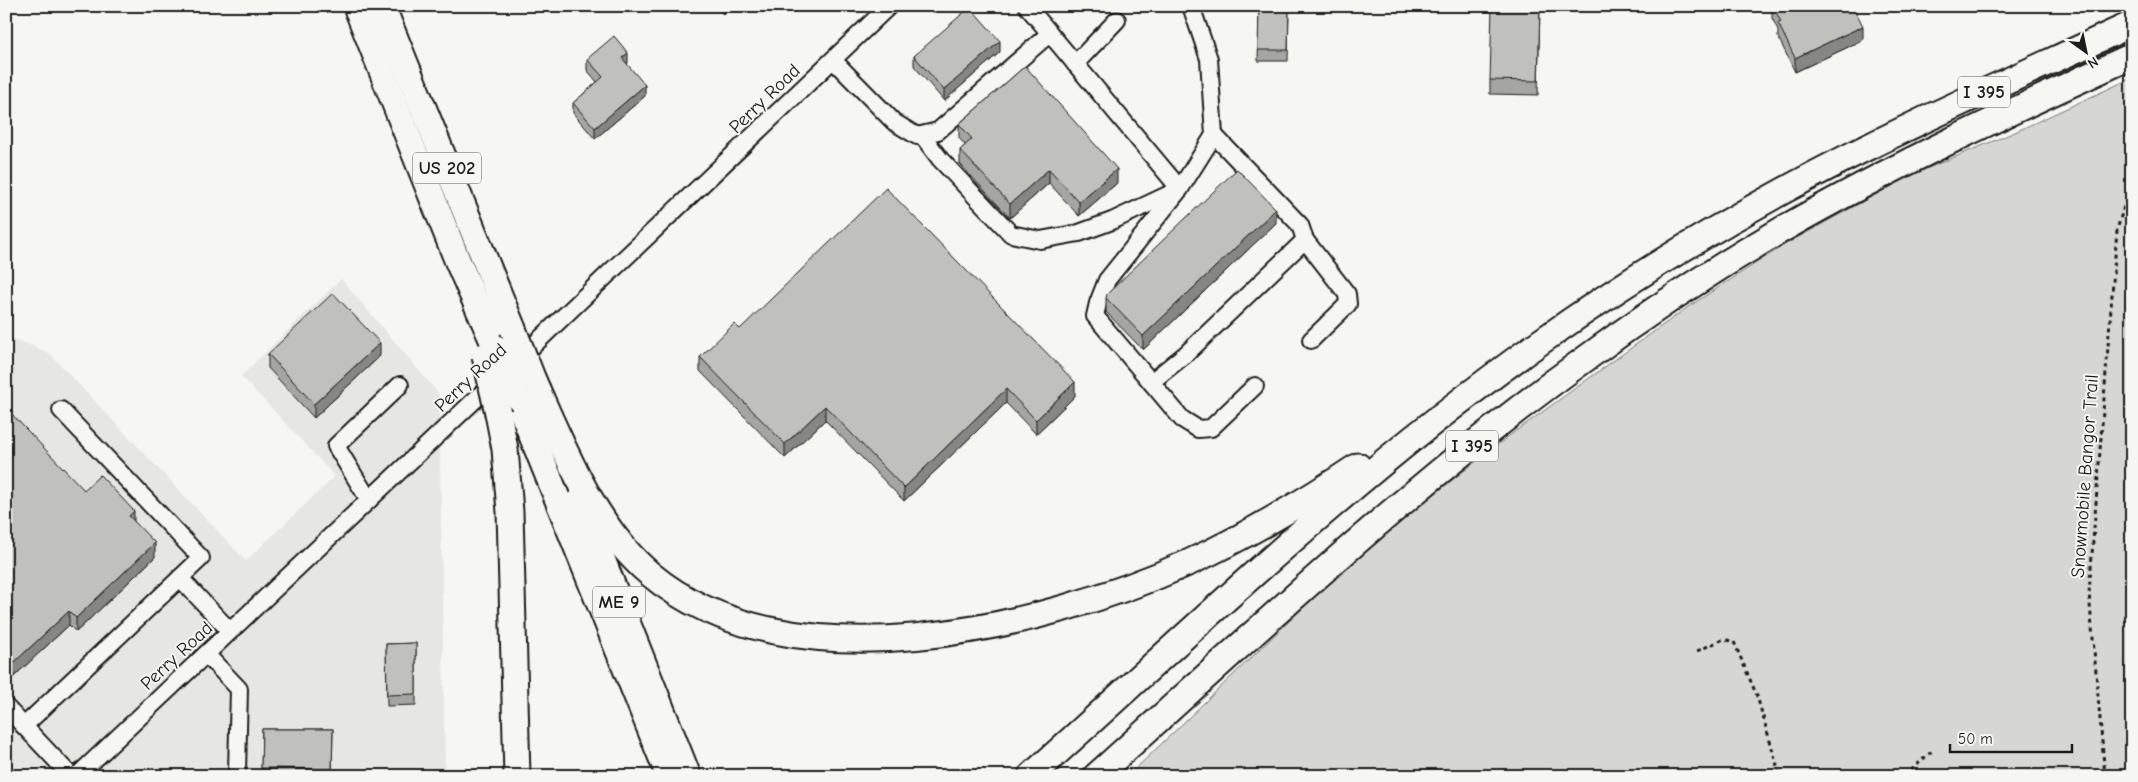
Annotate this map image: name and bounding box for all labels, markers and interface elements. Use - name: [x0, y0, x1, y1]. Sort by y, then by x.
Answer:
- north arrow: [2060, 28, 2110, 78]
- text: N: [2084, 53, 2101, 72]
- street label: Perry Road: [725, 59, 805, 138]
- road number: I 395: [1958, 76, 2010, 108]
- road number: US 202: [413, 152, 481, 184]
- street label: Perry Road: [430, 339, 511, 417]
- street label: Snowmobile Bangor Trail: [2067, 374, 2103, 579]
- road number: I 395: [1446, 431, 1498, 462]
- road number: ME 9: [593, 586, 645, 618]
- street label: Perry Road: [136, 617, 217, 695]
- scale bar: [1950, 722, 2073, 754]
- text: 50 m: [1958, 730, 1993, 748]

